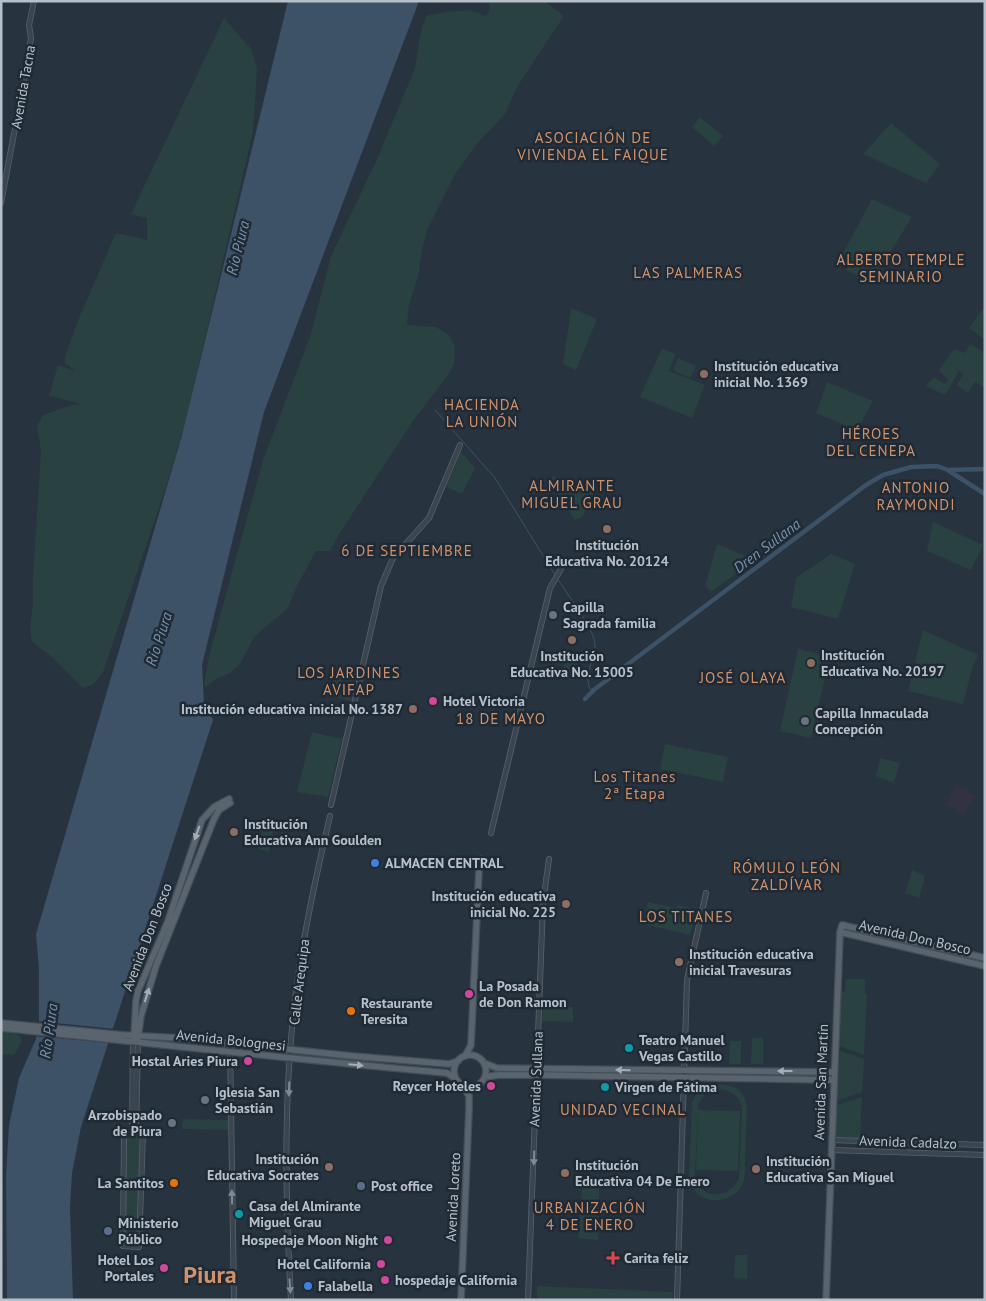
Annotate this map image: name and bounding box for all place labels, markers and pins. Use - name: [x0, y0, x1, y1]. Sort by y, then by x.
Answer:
- place label: Institución educativa inicial No. 1369: [714, 357, 839, 391]
- marker: Institución educativa inicial No. 1369: [698, 368, 710, 380]
- marker: Institución Educativa No. 20124: [601, 523, 613, 535]
- place label: Institución Educativa No. 20124: [545, 536, 669, 570]
- place label: Capilla Sagrada familia: [563, 598, 656, 632]
- marker: Capilla Sagrada familia: [547, 609, 559, 621]
- marker: Institución Educativa No. 15005: [566, 634, 578, 646]
- place label: Institución Educativa No. 20197: [821, 646, 945, 680]
- place label: Institución Educativa No. 15005: [510, 647, 634, 681]
- marker: Institución Educativa No. 20197: [805, 657, 817, 669]
- place label: Hotel Victoria: [443, 692, 525, 710]
- marker: Hotel Victoria: [427, 695, 439, 707]
- place label: Institución educativa inicial No. 1387: [181, 700, 403, 718]
- marker: Institución educativa inicial No. 1387: [407, 703, 419, 715]
- place label: Capilla Inmaculada Concepción: [815, 704, 929, 738]
- marker: Capilla Inmaculada Concepción: [799, 715, 811, 727]
- place label: Institución Educativa Ann Goulden: [244, 815, 382, 849]
- marker: Institución Educativa Ann Goulden: [228, 826, 240, 838]
- place label: ALMACEN CENTRAL: [385, 854, 504, 872]
- marker: ALMACEN CENTRAL: [369, 857, 381, 869]
- place label: Institución educativa inicial No. 225: [431, 887, 556, 921]
- marker: Institución educativa inicial No. 225: [560, 898, 572, 910]
- place label: Institución educativa inicial Travesuras: [689, 945, 814, 979]
- marker: Institución educativa inicial Travesuras: [673, 956, 685, 968]
- place label: La Posada de Don Ramon: [479, 977, 567, 1011]
- marker: La Posada de Don Ramon: [463, 988, 475, 1000]
- place label: Restaurante Teresita: [361, 994, 433, 1028]
- marker: Restaurante Teresita: [345, 1005, 357, 1017]
- place label: Teatro Manuel Vegas Castillo: [638, 1031, 725, 1065]
- marker: Teatro Manuel Vegas Castillo: [623, 1042, 635, 1054]
- place label: Hostal Aries Piura: [132, 1052, 238, 1070]
- marker: Hostal Aries Piura: [242, 1055, 254, 1067]
- place label: Reycer Hoteles: [393, 1077, 481, 1095]
- place label: Virgen de Fátima: [614, 1078, 717, 1096]
- marker: Reycer Hoteles: [485, 1080, 497, 1092]
- marker: Virgen de Fátima: [599, 1081, 611, 1093]
- place label: Iglesia San Sebastián: [215, 1083, 280, 1117]
- marker: Iglesia San Sebastián: [199, 1094, 211, 1106]
- place label: Arzobispado de Piura: [88, 1106, 162, 1140]
- marker: Arzobispado de Piura: [166, 1117, 178, 1129]
- place label: Institución Educativa Socrates: [207, 1150, 319, 1184]
- place label: Institución Educativa San Miguel: [766, 1152, 895, 1186]
- place label: Institución Educativa 04 De Enero: [575, 1156, 710, 1190]
- marker: Institución Educativa Socrates: [323, 1161, 335, 1173]
- marker: Institución Educativa San Miguel: [750, 1163, 762, 1175]
- marker: Institución Educativa 04 De Enero: [559, 1167, 571, 1179]
- place label: La Santitos: [97, 1174, 164, 1192]
- marker: La Santitos: [168, 1177, 180, 1189]
- place label: Post office: [371, 1177, 433, 1195]
- marker: Post office: [355, 1180, 367, 1192]
- place label: Casa del Almirante Miguel Grau: [249, 1197, 361, 1231]
- marker: Casa del Almirante Miguel Grau: [233, 1208, 245, 1220]
- place label: Ministerio Público: [118, 1214, 179, 1248]
- marker: Ministerio Público: [102, 1225, 114, 1237]
- place label: Hospedaje Moon Night: [242, 1231, 378, 1249]
- marker: Hospedaje Moon Night: [382, 1234, 394, 1246]
- place label: Carita feliz: [624, 1249, 689, 1267]
- place label: Hotel Los Portales: [98, 1251, 154, 1285]
- marker: Carita feliz: [606, 1251, 620, 1265]
- place label: Hotel California: [277, 1255, 371, 1273]
- marker: Hotel California: [375, 1258, 387, 1270]
- marker: Hotel Los Portales: [158, 1262, 170, 1274]
- place label: hospedaje California: [395, 1271, 517, 1289]
- marker: hospedaje California: [379, 1274, 391, 1286]
- place label: Falabella: [318, 1277, 373, 1295]
- marker: Falabella: [302, 1280, 314, 1292]

